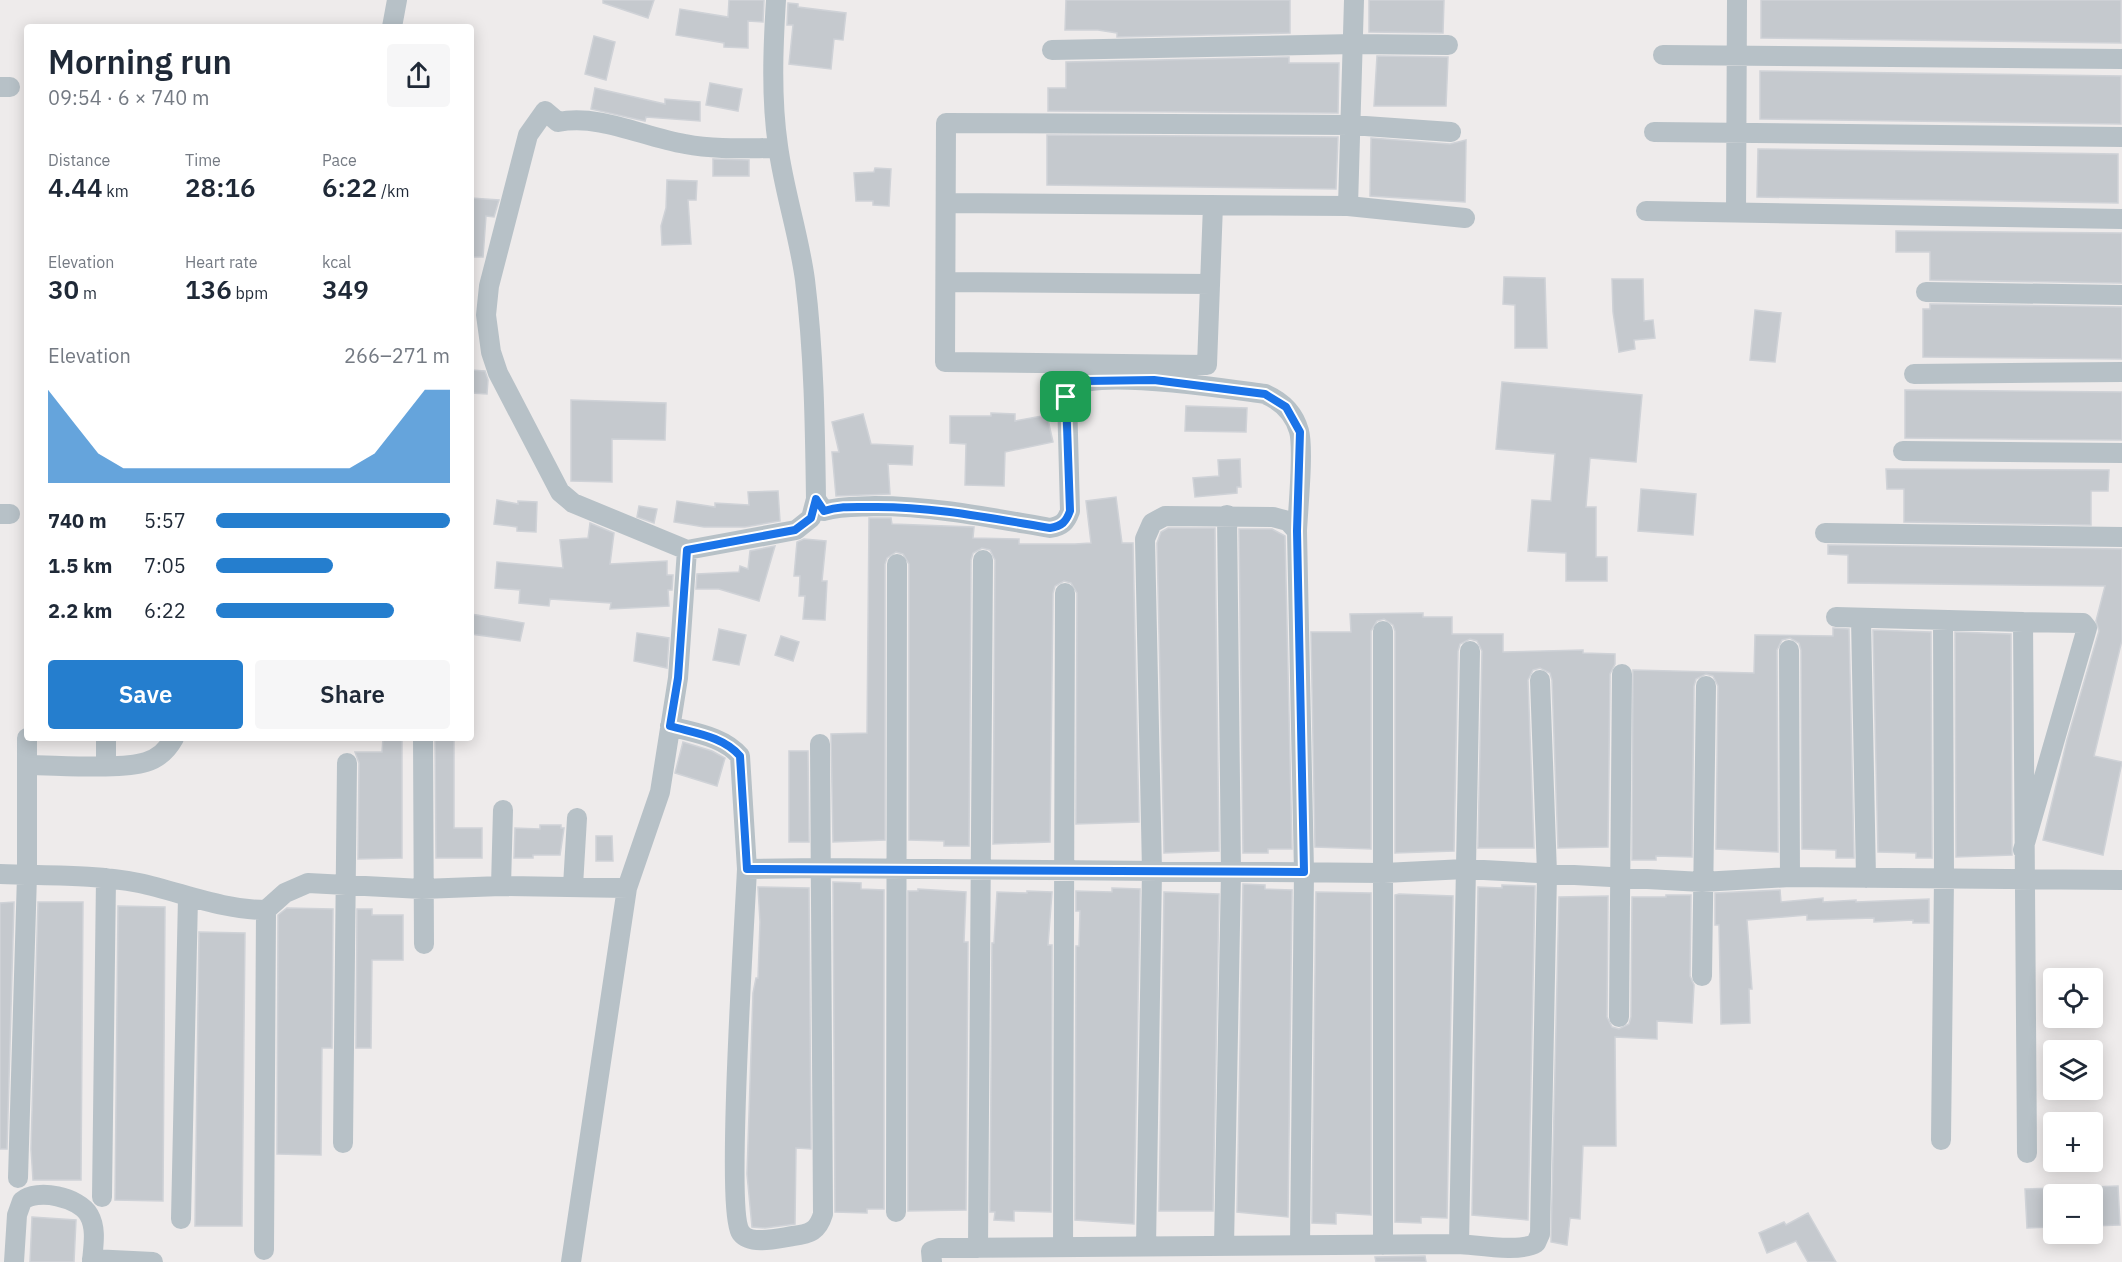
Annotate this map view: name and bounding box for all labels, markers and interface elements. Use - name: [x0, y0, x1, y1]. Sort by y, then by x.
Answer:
- text: Morning run: [48, 40, 232, 83]
- button: share: [387, 44, 450, 107]
- text: 09:54 · 6 × 740 m: [48, 84, 209, 111]
- text: Distance: [48, 150, 110, 170]
- text: Time: [185, 150, 221, 170]
- text: Pace: [322, 150, 357, 170]
- text: 4.44: [48, 170, 103, 204]
- text: 28:16: [185, 170, 256, 204]
- text: 6:22: [322, 170, 377, 204]
- text: km: [103, 181, 129, 201]
- text: /km: [377, 181, 409, 201]
- text: Elevation: [48, 252, 114, 272]
- text: Heart rate: [185, 252, 258, 272]
- text: kcal: [322, 252, 351, 272]
- text: 30: [48, 272, 79, 306]
- text: 136: [185, 272, 232, 306]
- text: 349: [322, 272, 369, 306]
- text: m: [79, 283, 97, 303]
- text: bpm: [232, 283, 268, 303]
- text: Elevation: [48, 342, 131, 369]
- text: 266–271 m: [344, 342, 450, 369]
- pin: [1040, 371, 1091, 422]
- icon: arrive: [1049, 380, 1082, 413]
- text: 740 m: [48, 507, 107, 534]
- text: 5:57: [144, 507, 186, 534]
- text: 1.5 km: [48, 552, 112, 579]
- text: 7:05: [144, 552, 186, 579]
- text: 2.2 km: [48, 597, 112, 624]
- text: 6:22: [144, 597, 186, 624]
- button: Save: [48, 660, 243, 729]
- button: Share: [255, 660, 450, 729]
- map controls: [2043, 968, 2103, 1244]
- button: locate: [2043, 968, 2103, 1028]
- button: layers: [2043, 1040, 2103, 1100]
- button: +: [2043, 1112, 2103, 1172]
- button: −: [2043, 1184, 2103, 1244]

